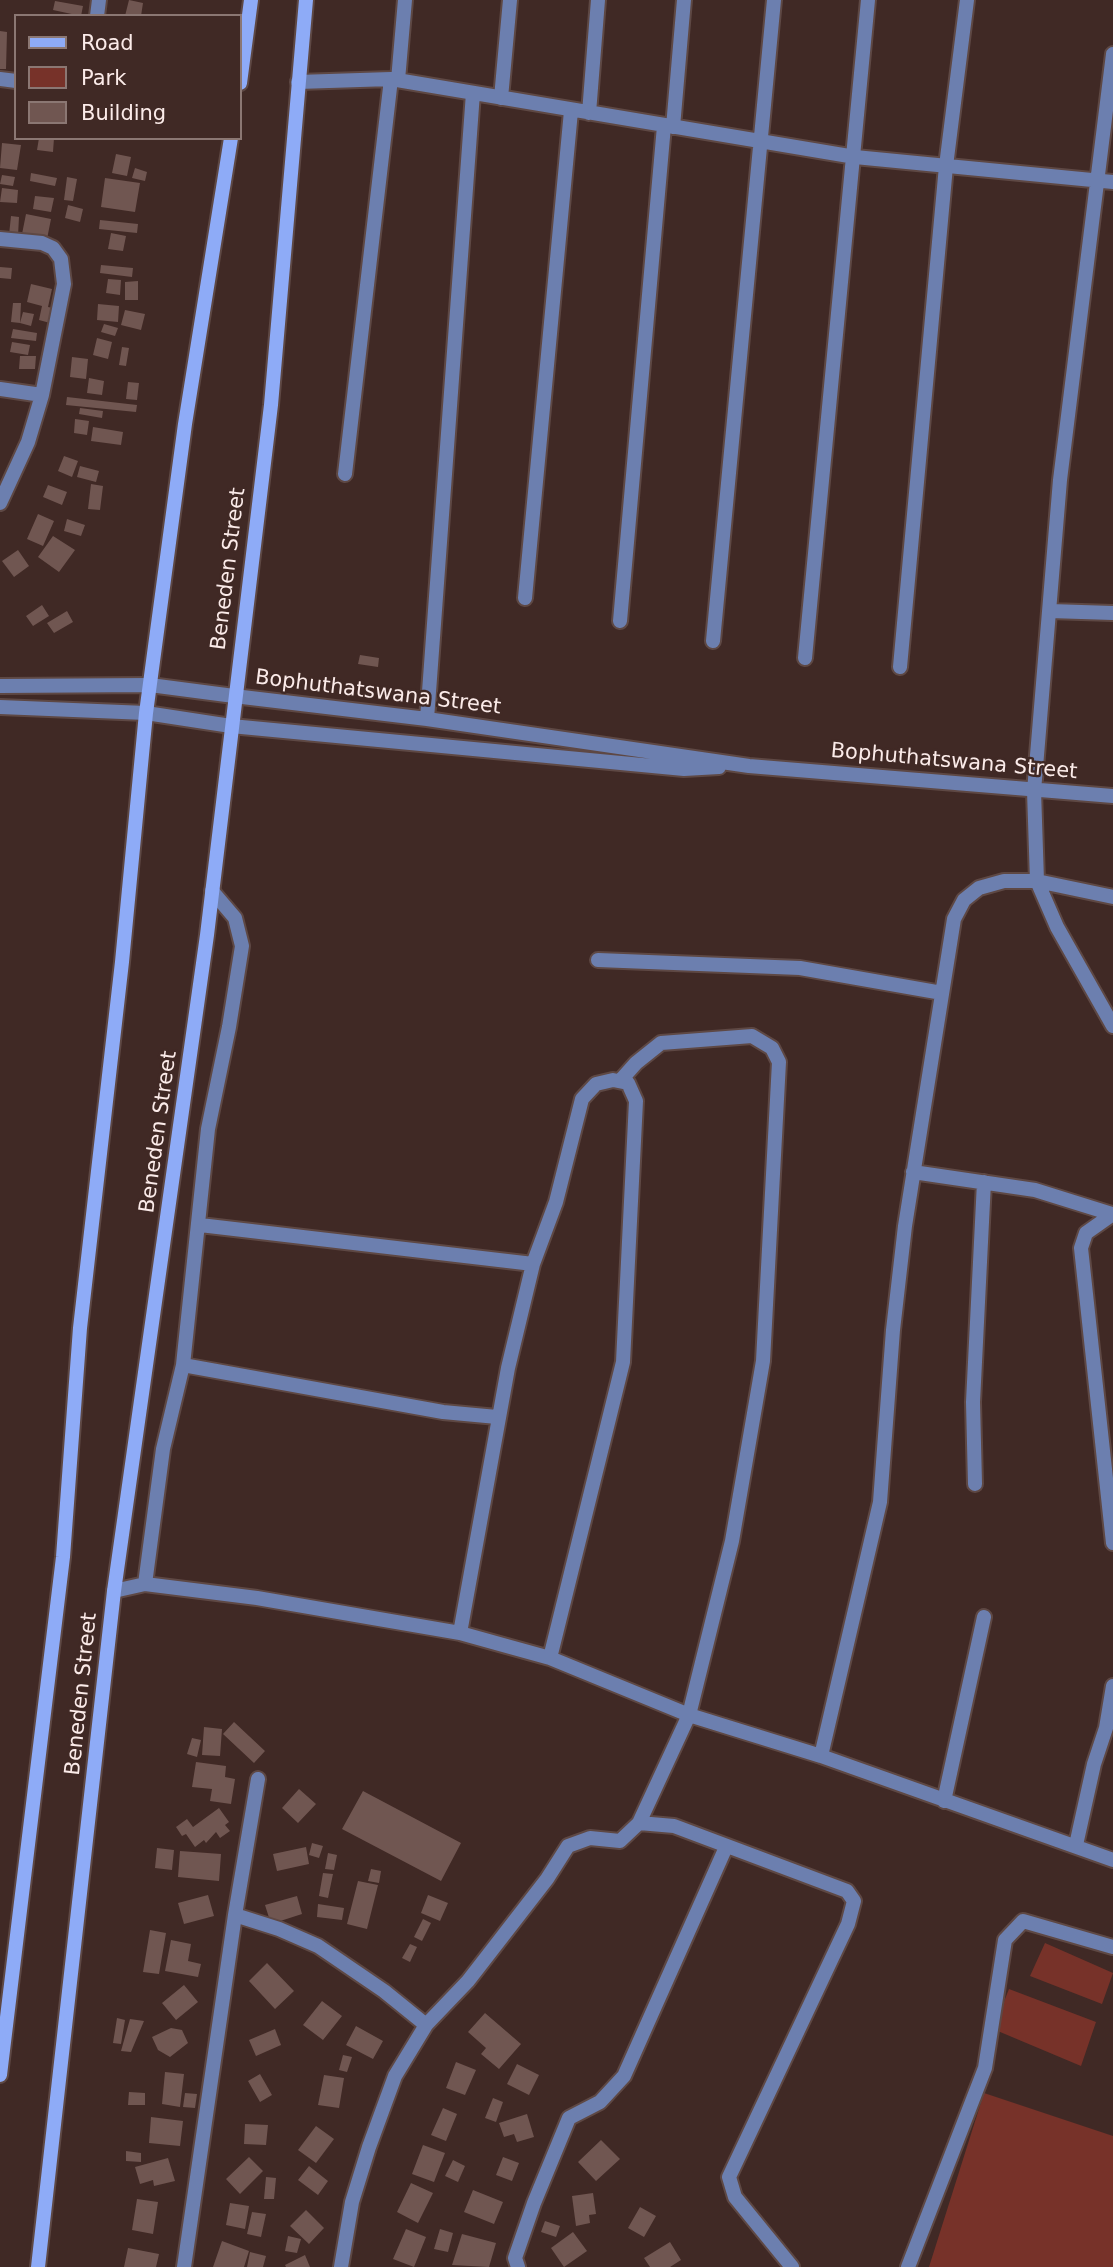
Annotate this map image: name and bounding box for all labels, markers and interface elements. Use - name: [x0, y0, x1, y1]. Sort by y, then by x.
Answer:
- legend: [14, 14, 242, 140]
- text: Road: [81, 31, 134, 55]
- text: Park: [81, 66, 126, 90]
- text: Building: [81, 101, 166, 125]
- street label: Beneden Street: [207, 486, 251, 652]
- street label: Bophuthatswana Street: [254, 665, 502, 721]
- street label: Bophuthatswana Street: [830, 739, 1078, 785]
- street label: Beneden Street: [135, 1049, 183, 1215]
- street label: Beneden Street: [61, 1611, 103, 1777]

